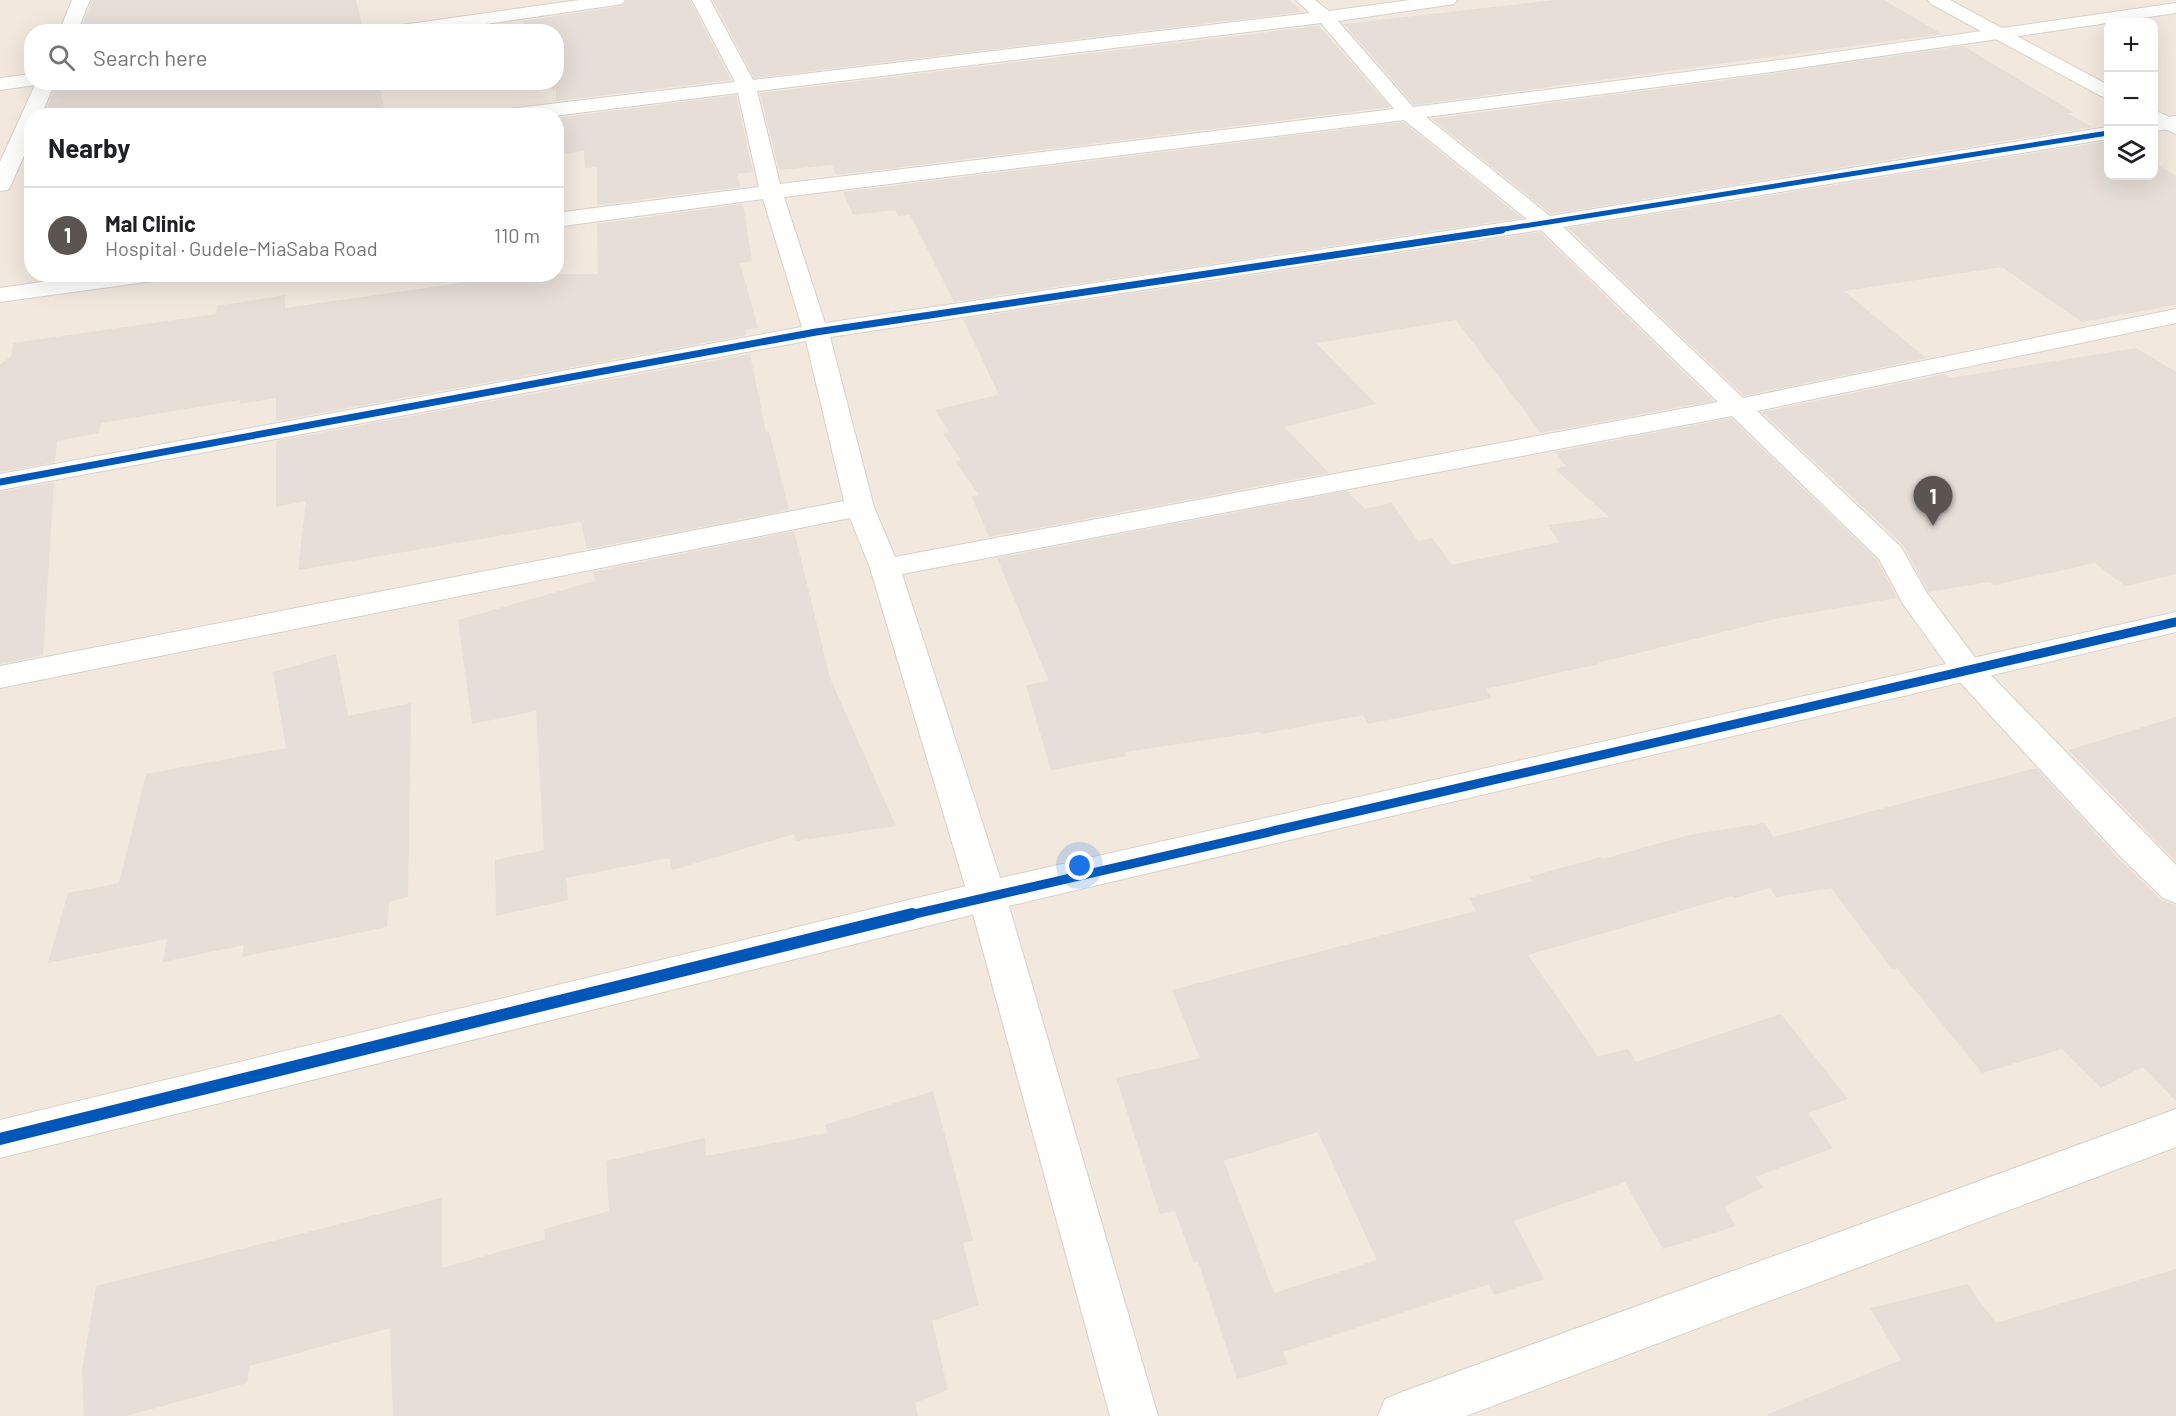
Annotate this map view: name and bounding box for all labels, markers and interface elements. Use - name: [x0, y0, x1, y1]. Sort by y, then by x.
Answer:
- map controls: [2104, 18, 2158, 180]
- button: +: [2104, 18, 2158, 72]
- search box: [24, 24, 564, 90]
- icon: search: [45, 41, 78, 74]
- text: Search here: [93, 44, 207, 70]
- button: −: [2104, 72, 2158, 126]
- button: layers: [2104, 126, 2158, 180]
- text: Nearby: [48, 132, 130, 163]
- text: Mal Clinic: [105, 210, 196, 236]
- text: 1: [64, 223, 71, 247]
- text: 110 m: [494, 223, 540, 247]
- text: Hospital · Gudele-MiaSaba Road: [105, 236, 378, 260]
- pin: 1: [1914, 476, 1952, 526]
- your location: [1065, 851, 1094, 880]

